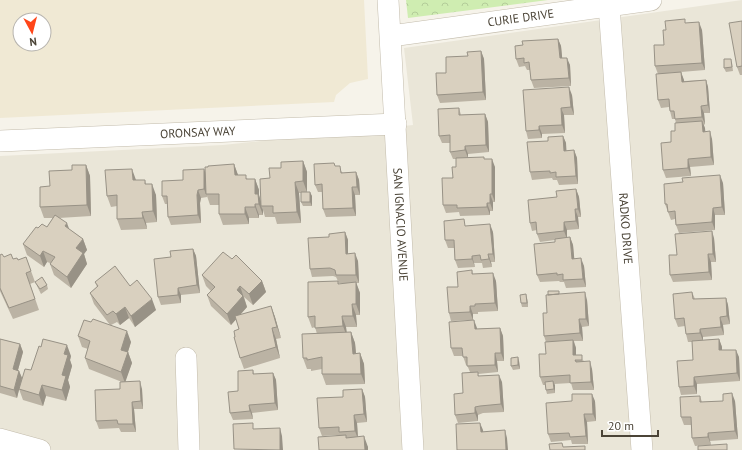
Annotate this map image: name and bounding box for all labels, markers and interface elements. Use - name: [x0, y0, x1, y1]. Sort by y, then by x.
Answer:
- street label: CURIE DRIVE: [487, 6, 555, 30]
- north arrow: [12, 12, 52, 52]
- text: N: [29, 35, 38, 49]
- street label: ORONSAY WAY: [160, 123, 236, 141]
- street label: SAN IGNACIO AVENUE: [390, 167, 412, 282]
- street label: RADKO DRIVE: [616, 192, 636, 265]
- scale bar: [602, 412, 658, 438]
- text: 20 m: [608, 418, 634, 433]

